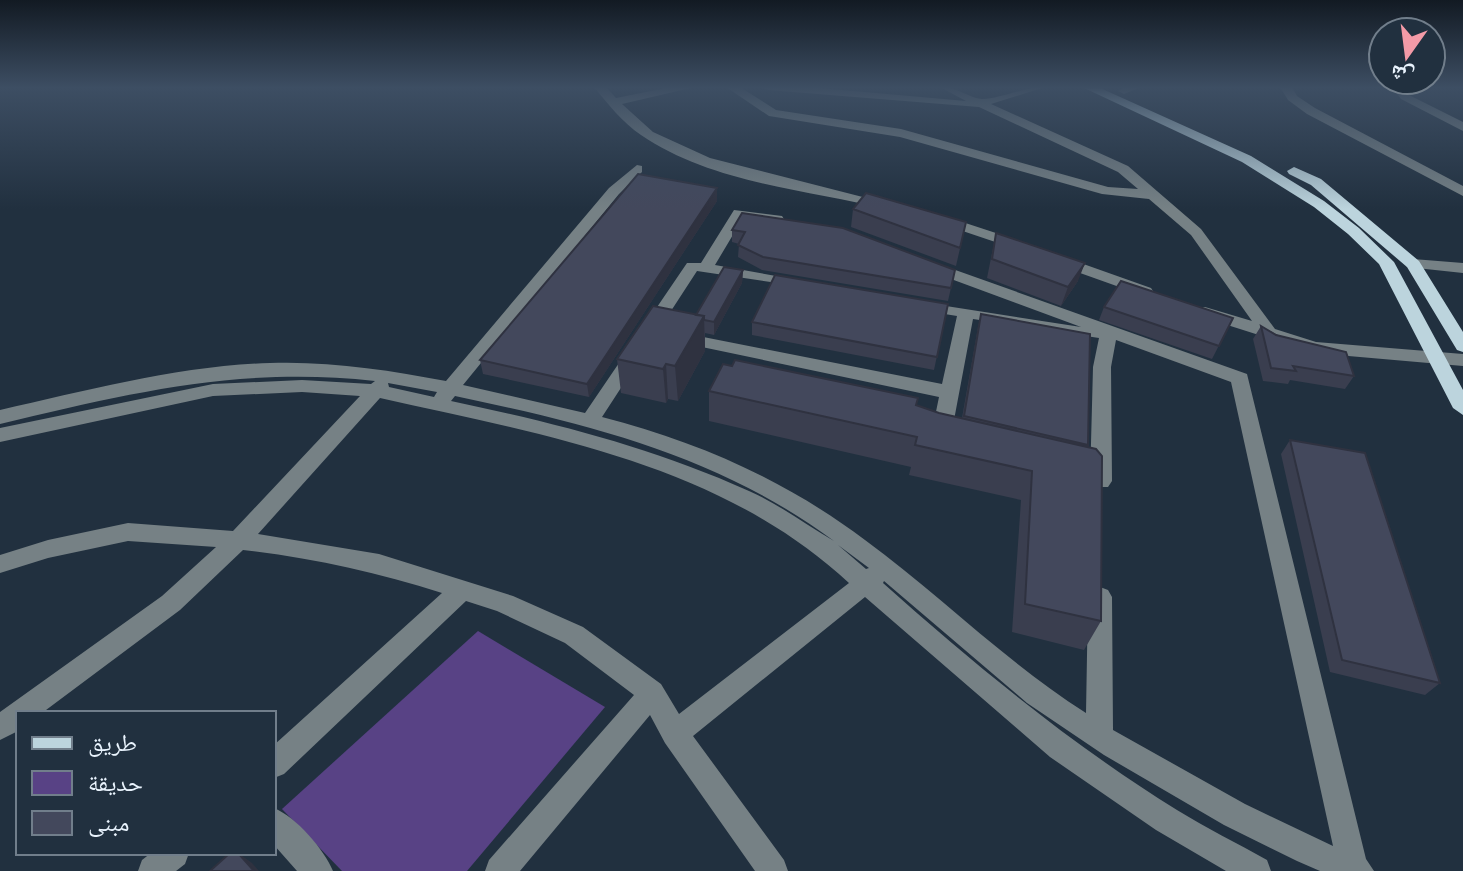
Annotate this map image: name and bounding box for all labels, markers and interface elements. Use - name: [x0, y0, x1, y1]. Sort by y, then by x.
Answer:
- north arrow: [1367, 16, 1447, 96]
- text: ش: [1388, 59, 1417, 91]
- legend: [16, 711, 276, 855]
- text: طريق: [88, 728, 137, 757]
- text: حديقة: [88, 768, 143, 797]
- text: مبنى: [88, 808, 129, 837]

